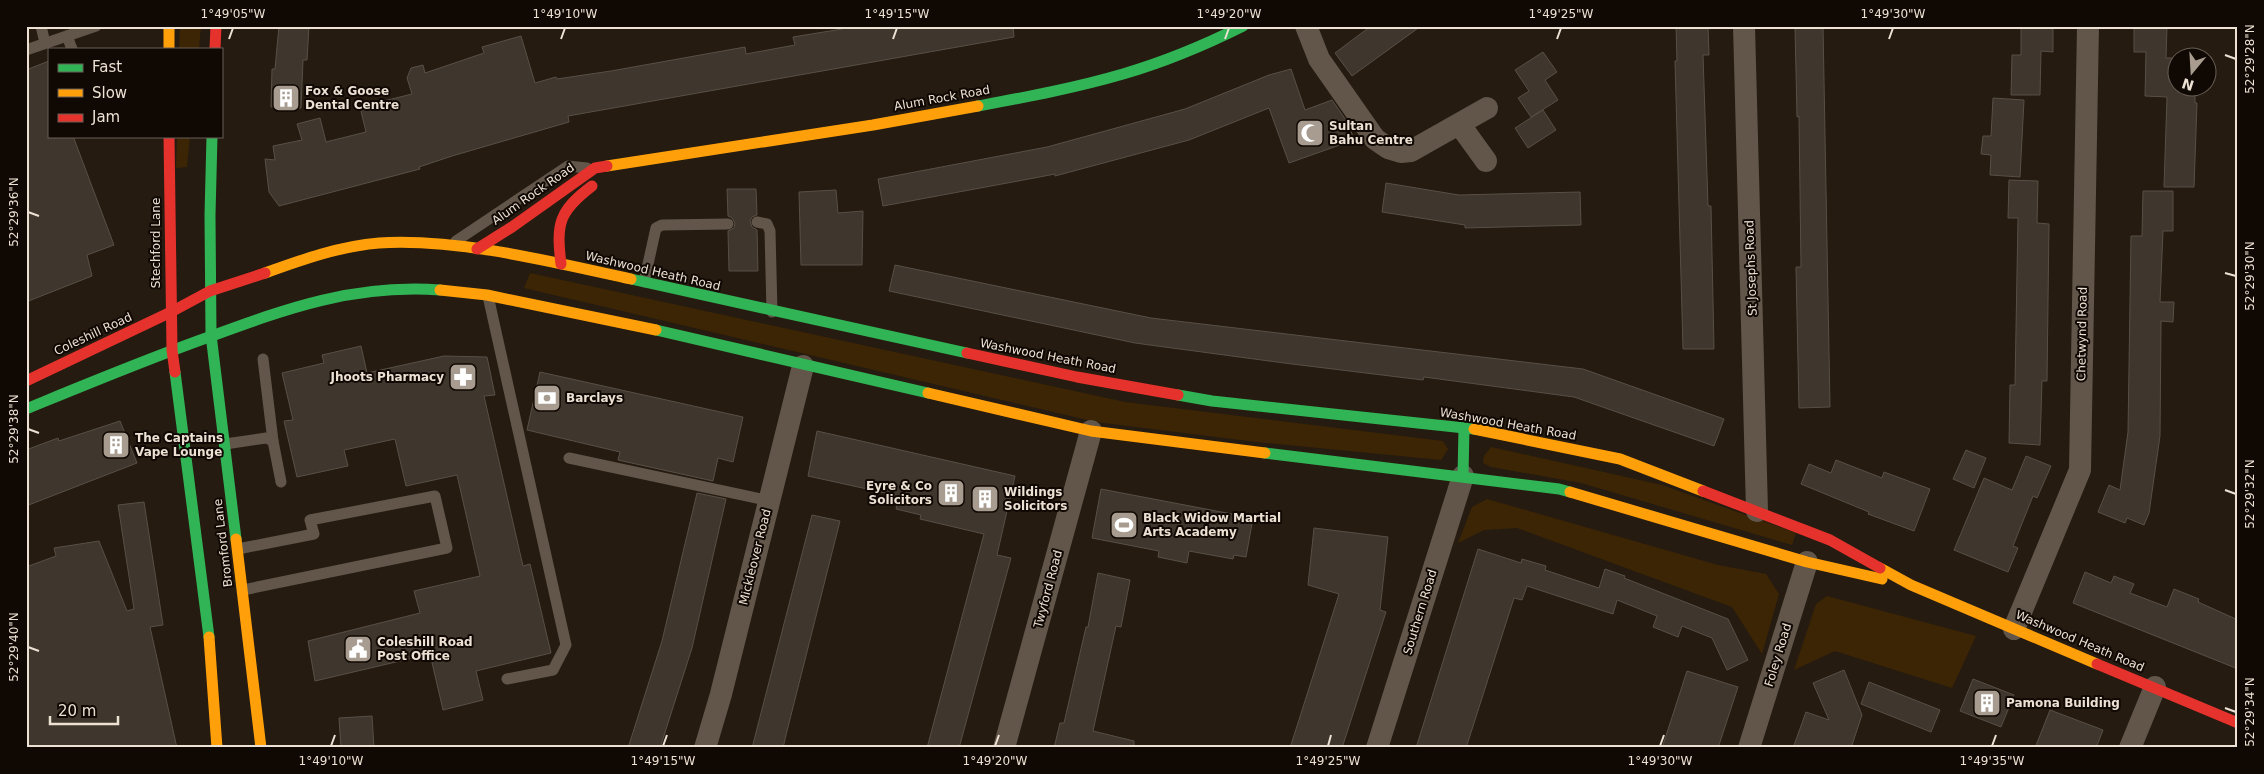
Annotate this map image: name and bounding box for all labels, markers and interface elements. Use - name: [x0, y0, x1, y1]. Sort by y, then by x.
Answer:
- text: 1°49'05"W: [201, 7, 266, 21]
- text: 1°49'10"W: [533, 7, 598, 21]
- text: 1°49'15"W: [865, 7, 930, 21]
- text: 1°49'20"W: [1197, 7, 1262, 21]
- text: 1°49'25"W: [1529, 7, 1594, 21]
- text: 1°49'30"W: [1861, 7, 1926, 21]
- text: 52°29'28"N: [2243, 24, 2257, 94]
- legend: [48, 48, 222, 138]
- north arrow: [2166, 48, 2216, 98]
- text: Fast: [92, 58, 122, 76]
- text: N: [2180, 75, 2196, 94]
- building icon: Fox & Goose Dental Centre: [271, 83, 301, 113]
- street label: Alum Rock Road: [893, 83, 991, 113]
- text: Slow: [92, 84, 127, 102]
- place label: Fox & Goose Dental Centre: [305, 84, 399, 112]
- text: Jam: [91, 108, 120, 126]
- mosque icon: Sultan Bahu Centre: [1295, 118, 1325, 148]
- place label: Sultan Bahu Centre: [1329, 119, 1413, 147]
- street label: Alum Rock Road: [489, 160, 577, 228]
- text: 52°29'36"N: [7, 177, 21, 247]
- street label: Stechford Lane: [149, 198, 163, 288]
- street label: St Josephs Road: [1742, 220, 1760, 316]
- text: 52°29'30"N: [2243, 241, 2257, 311]
- street label: Washwood Heath Road: [584, 249, 722, 293]
- street label: Chetwynd Road: [2074, 287, 2090, 381]
- street label: Coleshill Road: [52, 310, 134, 358]
- street label: Washwood Heath Road: [979, 336, 1117, 376]
- pharmacy icon: Jhoots Pharmacy: [448, 362, 478, 392]
- place label: Jhoots Pharmacy: [330, 370, 444, 384]
- bank icon: Barclays: [532, 383, 562, 413]
- place label: Barclays: [566, 391, 623, 405]
- text: 52°29'38"N: [7, 394, 21, 464]
- street label: Washwood Heath Road: [1439, 405, 1577, 443]
- building icon: The Captains Vape Lounge: [101, 430, 131, 460]
- place label: The Captains Vape Lounge: [135, 431, 223, 459]
- text: 52°29'32"N: [2243, 459, 2257, 529]
- building icon: Eyre & Co Solicitors: [936, 478, 966, 508]
- place label: Eyre & Co Solicitors: [866, 479, 932, 507]
- building icon: Wildings Solicitors: [970, 484, 1000, 514]
- place label: Wildings Solicitors: [1004, 485, 1067, 513]
- street label: Bromford Lane: [211, 498, 235, 588]
- street label: Mickleover Road: [736, 507, 774, 607]
- sports icon: Black Widow Martial Arts Academy: [1109, 510, 1139, 540]
- place label: Black Widow Martial Arts Academy: [1143, 511, 1281, 539]
- street label: Twyford Road: [1031, 549, 1065, 630]
- street label: Southern Road: [1400, 568, 1440, 656]
- street label: Washwood Heath Road: [2014, 608, 2146, 674]
- text: 52°29'40"N: [7, 612, 21, 682]
- street label: Foley Road: [1762, 622, 1794, 688]
- public building icon: Coleshill Road Post Office: [343, 634, 373, 664]
- place label: Coleshill Road Post Office: [377, 635, 473, 663]
- text: 52°29'34"N: [2243, 677, 2257, 747]
- building icon: Pamona Building: [1972, 688, 2002, 718]
- scale bar: [50, 694, 118, 726]
- place label: Pamona Building: [2006, 696, 2120, 710]
- text: 20 m: [58, 702, 96, 720]
- text: 1°49'10"W: [299, 754, 364, 768]
- text: 1°49'15"W: [631, 754, 696, 768]
- text: 1°49'20"W: [963, 754, 1028, 768]
- text: 1°49'25"W: [1296, 754, 1361, 768]
- text: 1°49'30"W: [1628, 754, 1693, 768]
- text: 1°49'35"W: [1960, 754, 2025, 768]

